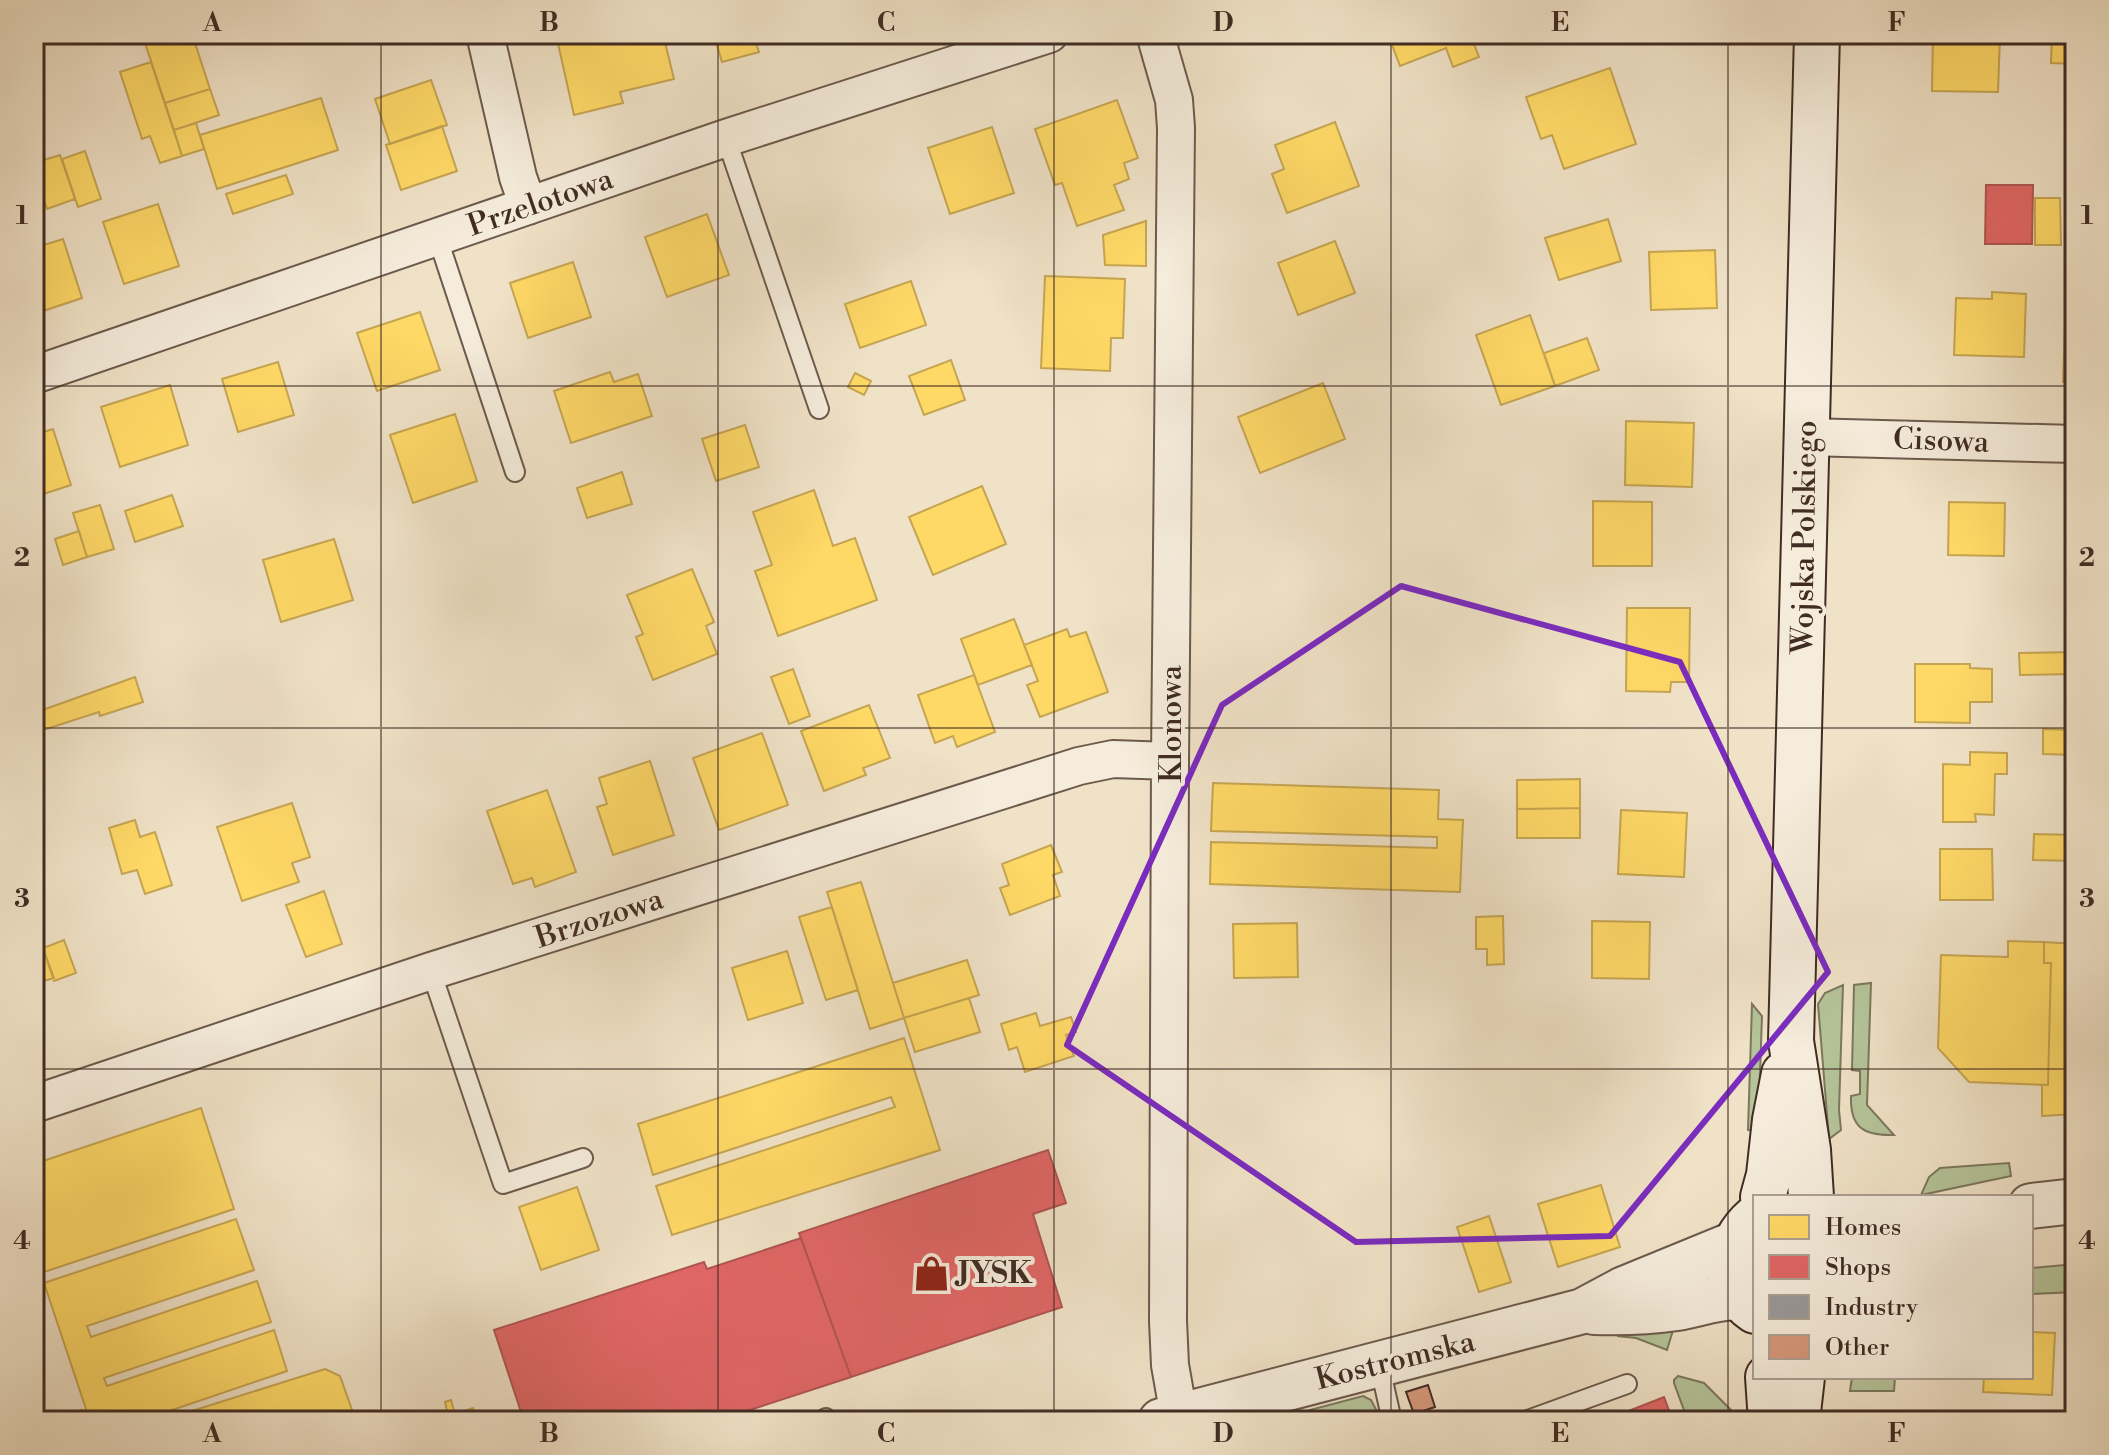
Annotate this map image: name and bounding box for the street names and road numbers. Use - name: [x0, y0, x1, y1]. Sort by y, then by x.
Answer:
- street label: Przelotowa: [463, 160, 619, 246]
- street label: Wojska Polskiego: [1784, 420, 1826, 655]
- street label: Cisowa: [1892, 420, 1990, 462]
- street label: Klonowa: [1153, 664, 1191, 783]
- street label: Brzozowa: [530, 880, 669, 958]
- street label: Kostromska: [1311, 1323, 1480, 1399]

